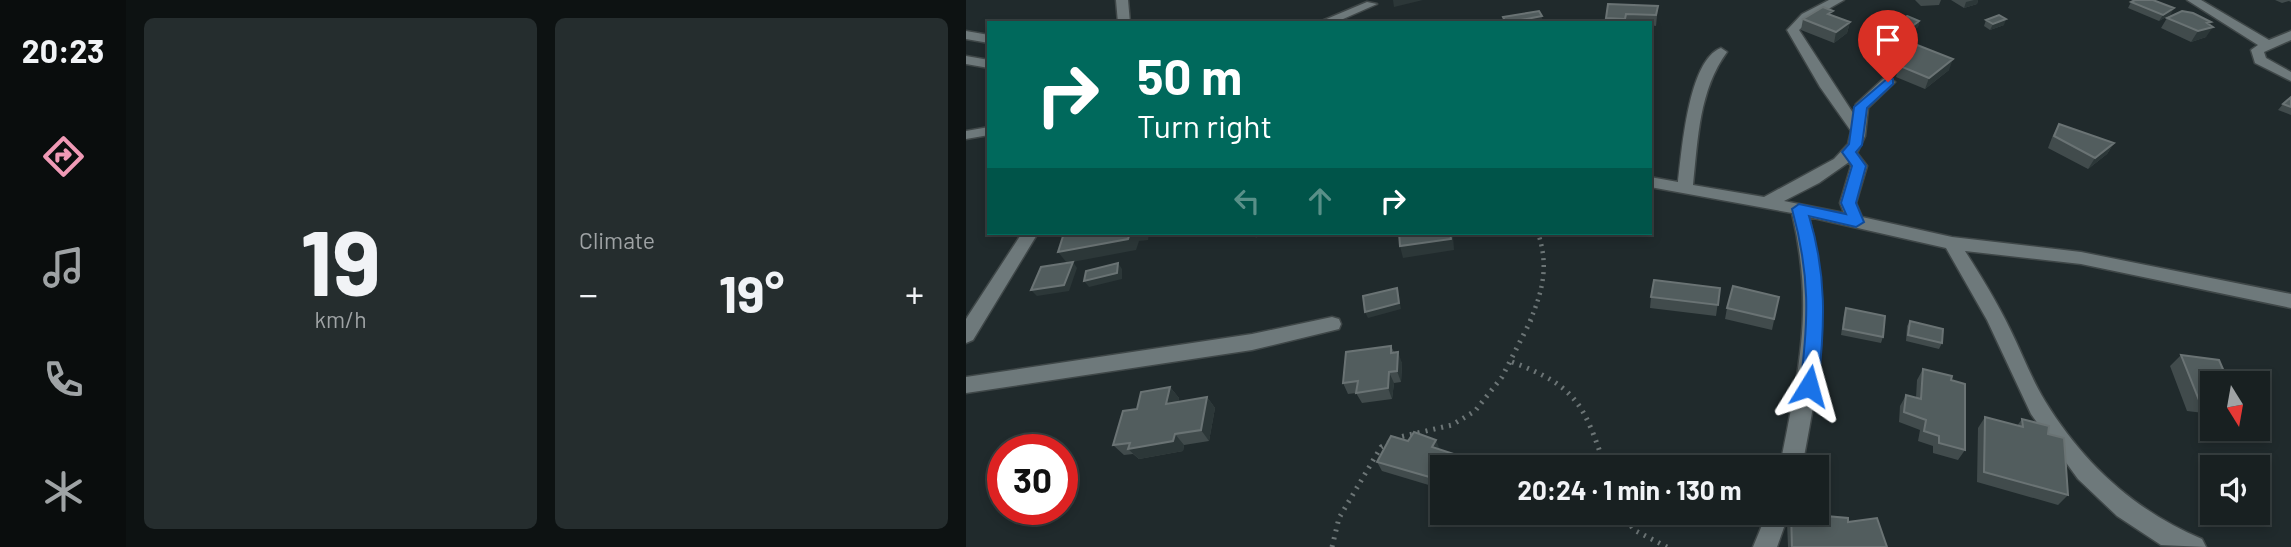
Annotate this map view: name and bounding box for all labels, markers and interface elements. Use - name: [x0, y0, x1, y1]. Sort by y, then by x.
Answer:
- pin: [1858, 10, 1918, 82]
- icon: arrive: [1869, 21, 1907, 59]
- text: 20:23: [22, 31, 104, 69]
- text: 50 m: [1137, 46, 1242, 105]
- icon: right: [1022, 49, 1113, 140]
- text: Turn right: [1137, 106, 1272, 144]
- icon: directions: [39, 132, 88, 181]
- icon: left: [1228, 182, 1266, 220]
- icon: ahead: [1301, 182, 1339, 220]
- icon: right: [1374, 182, 1412, 220]
- text: 19: [300, 205, 381, 314]
- text: Climate: [579, 226, 655, 254]
- icon: music: [39, 243, 88, 292]
- text: 19°: [719, 261, 784, 323]
- text: −: [579, 270, 598, 316]
- text: +: [905, 270, 924, 316]
- text: km/h: [314, 305, 367, 333]
- position arrow: [1772, 349, 1846, 423]
- icon: phone: [39, 355, 88, 404]
- north arrow: [2200, 371, 2270, 441]
- map controls: [2200, 371, 2270, 525]
- speed limit sign: 30: [987, 434, 1078, 525]
- button: sound: [2200, 455, 2270, 525]
- icon: climate: [39, 467, 88, 516]
- text: 20:24 · 1 min · 130 m: [1517, 474, 1742, 505]

